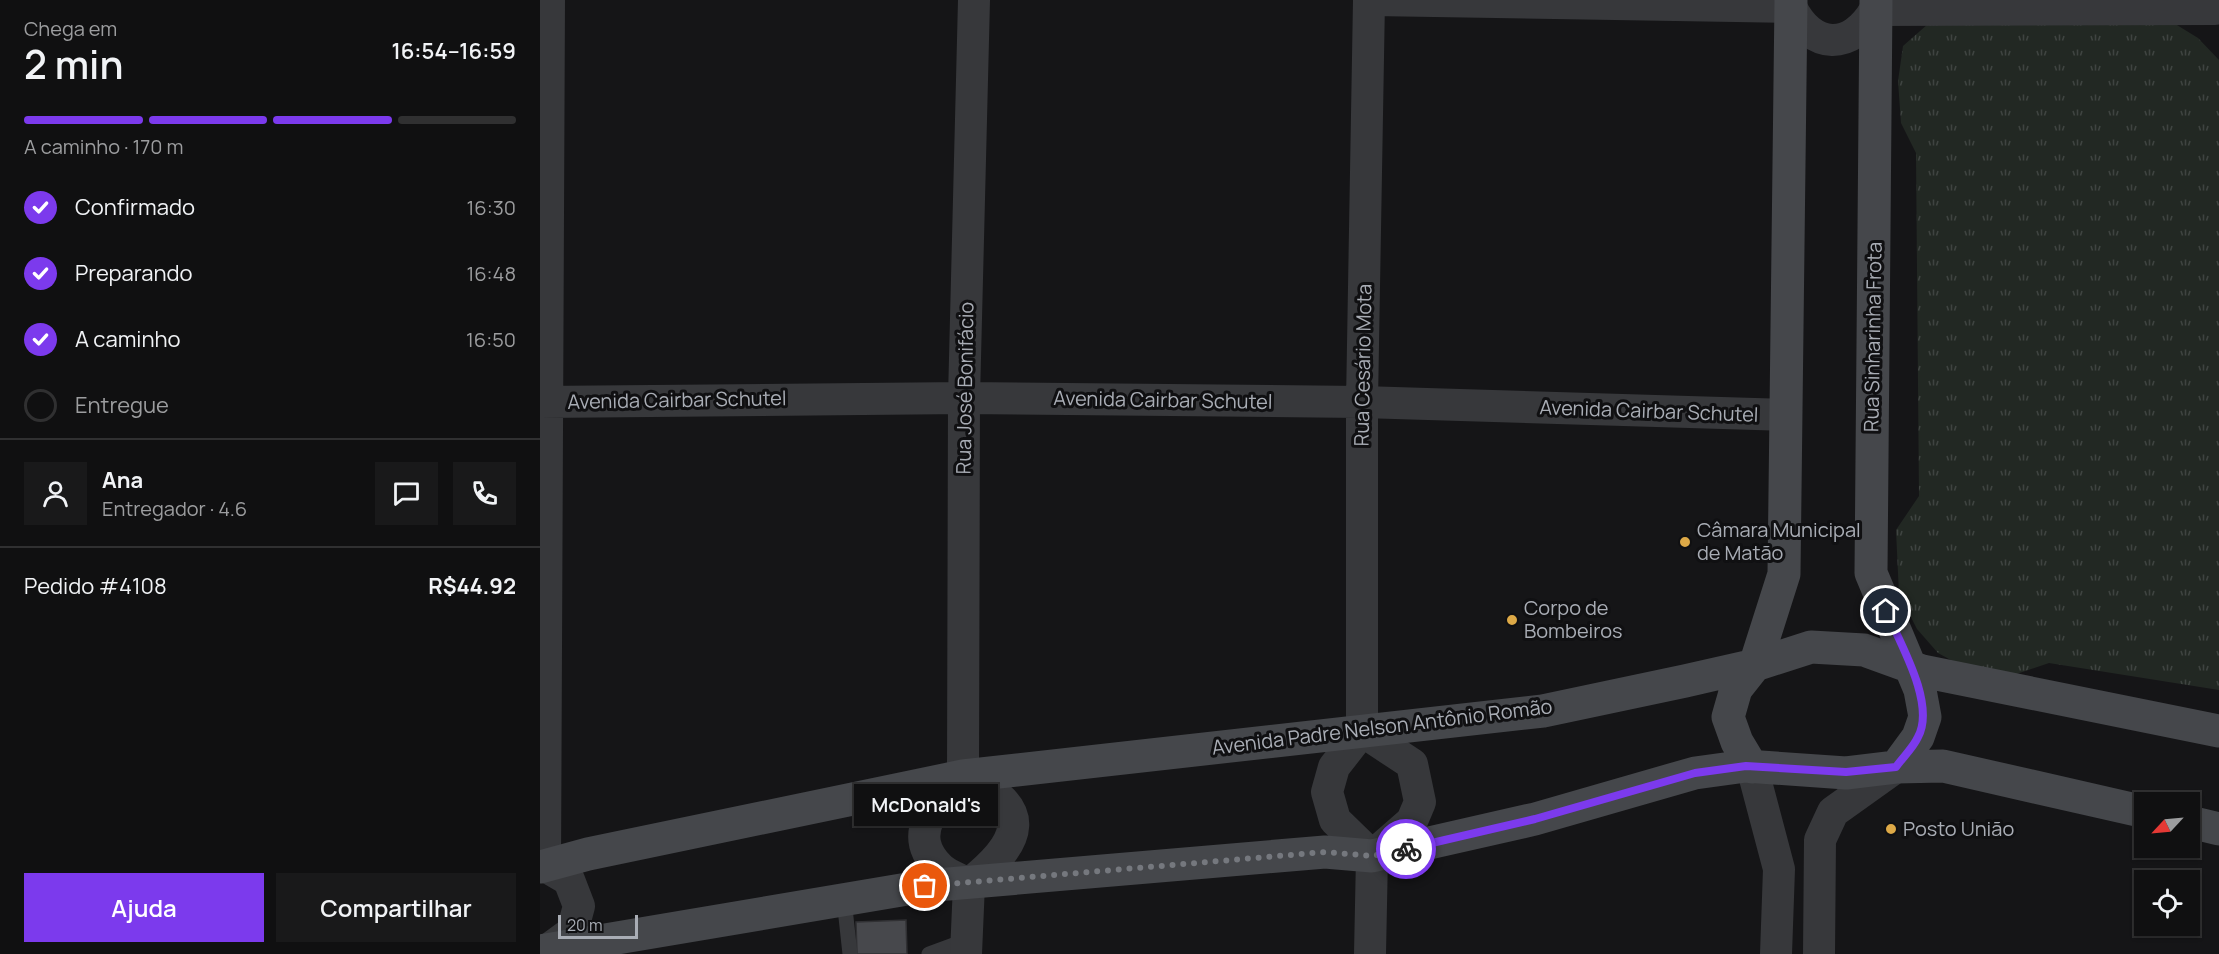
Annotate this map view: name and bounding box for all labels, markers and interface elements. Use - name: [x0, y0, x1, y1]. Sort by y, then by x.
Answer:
- text: Chega em: [24, 15, 117, 42]
- text: 16:54–16:59: [391, 36, 516, 66]
- text: 2 min: [24, 37, 123, 91]
- text: A caminho · 170 m: [24, 133, 184, 160]
- icon: check: [24, 191, 57, 224]
- text: Confirmado: [75, 192, 195, 222]
- text: 16:30: [467, 194, 516, 221]
- street label: Rua Sinharinha Frota: [1857, 242, 1888, 432]
- icon: check: [24, 257, 57, 290]
- text: Preparando: [75, 258, 193, 288]
- text: 16:48: [466, 260, 516, 287]
- street label: Rua Cesário Mota: [1348, 283, 1377, 447]
- street label: Rua José Bonifácio: [949, 301, 980, 475]
- icon: check: [24, 323, 57, 356]
- text: A caminho: [75, 324, 181, 354]
- text: 16:50: [466, 326, 516, 353]
- street label: Avenida Cairbar Schutel: [567, 384, 787, 415]
- street label: Avenida Cairbar Schutel: [1053, 384, 1273, 415]
- text: Entregue: [75, 390, 169, 420]
- street label: Avenida Cairbar Schutel: [1539, 393, 1759, 428]
- button: person: [24, 462, 87, 525]
- button: chat: [375, 462, 438, 525]
- button: phone: [453, 462, 516, 525]
- text: Ana: [102, 465, 143, 495]
- text: Entregador · 4.6: [102, 495, 247, 522]
- place label: Câmara Municipal de Matão: [1697, 516, 1861, 566]
- marker: Câmara Municipal de Matão: [1678, 535, 1692, 549]
- text: Pedido #4108: [24, 571, 167, 601]
- text: R$44.92: [428, 571, 516, 601]
- pin: [1860, 585, 1911, 636]
- place label: Corpo de Bombeiros: [1524, 594, 1623, 644]
- icon: home: [1869, 594, 1902, 627]
- marker: Corpo de Bombeiros: [1505, 613, 1519, 627]
- street label: Avenida Padre Nelson Antônio Romão: [1210, 692, 1554, 761]
- callout: McDonald's: [853, 784, 997, 826]
- text: McDonald's: [871, 791, 981, 818]
- north arrow: [2134, 792, 2200, 858]
- map controls: [2134, 792, 2200, 936]
- place label: Posto União: [1903, 815, 2014, 842]
- courier: [1376, 819, 1436, 879]
- marker: Posto União: [1884, 822, 1898, 836]
- icon: bike: [1390, 833, 1423, 866]
- pin: [899, 860, 950, 911]
- icon: bag: [908, 869, 941, 902]
- button: locate: [2134, 870, 2200, 936]
- button: Ajuda: [24, 873, 264, 942]
- button: Compartilhar: [276, 873, 516, 942]
- scale bar: [558, 912, 638, 940]
- text: 20 m: [567, 914, 603, 936]

